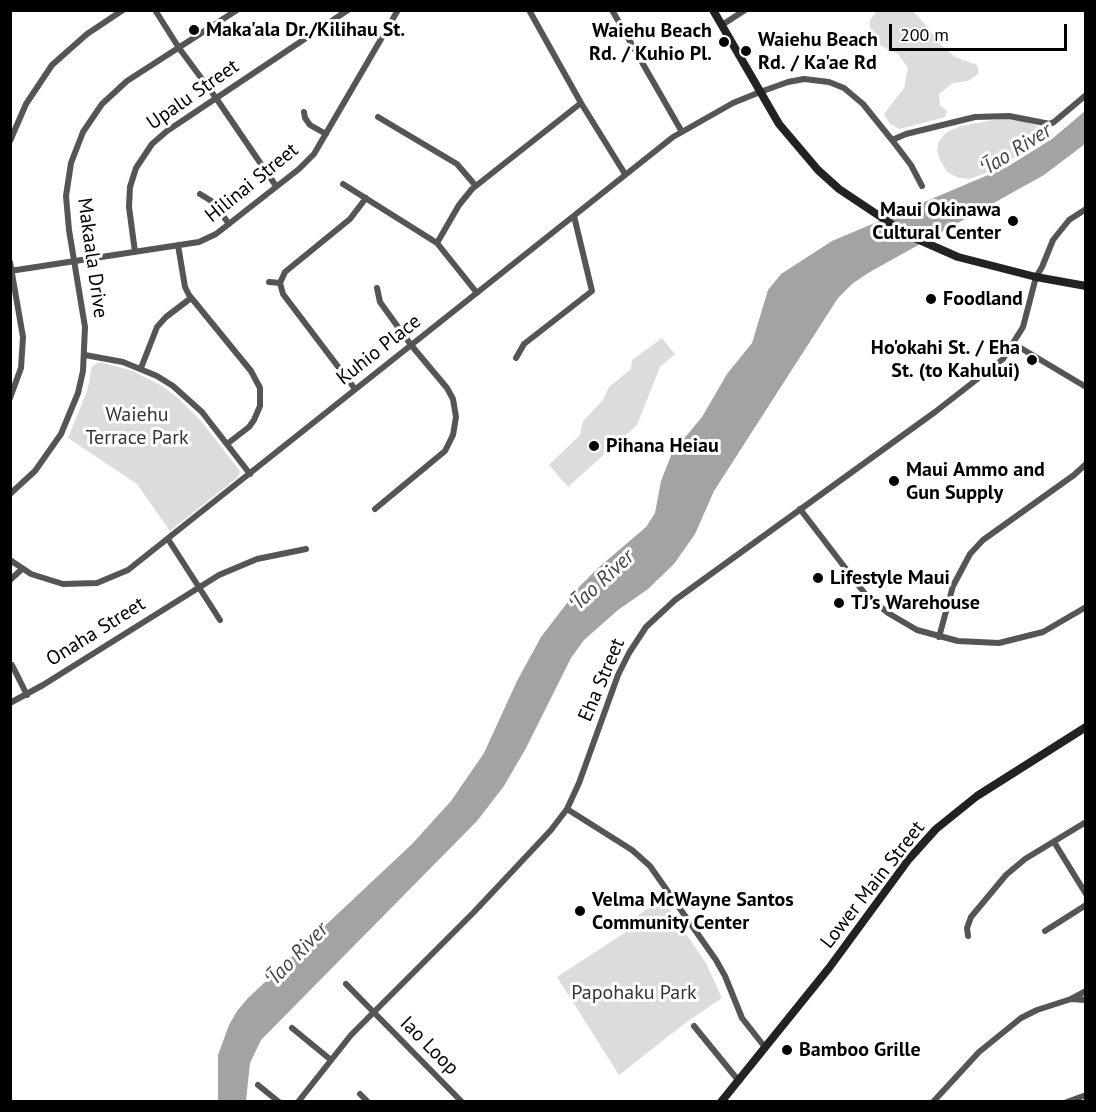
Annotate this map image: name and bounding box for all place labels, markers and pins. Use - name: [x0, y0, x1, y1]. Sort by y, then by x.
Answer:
- place label: Maka'ala Dr./Kilihau St.: [206, 18, 405, 42]
- place label: Waiehu Beach Rd. / Kuhio Pl.: [589, 19, 712, 66]
- marker: Maka'ala Dr./Kilihau St.: [187, 23, 201, 37]
- place label: Waiehu Beach Rd. / Ka'ae Rd: [758, 28, 878, 75]
- marker: Waiehu Beach Rd. / Kuhio Pl.: [717, 35, 731, 49]
- marker: Waiehu Beach Rd. / Ka'ae Rd: [739, 44, 753, 58]
- place label: Maui Okinawa Cultural Center: [872, 198, 1001, 245]
- marker: Maui Okinawa Cultural Center: [1006, 214, 1020, 228]
- place label: Foodland: [943, 287, 1023, 311]
- marker: Foodland: [924, 292, 938, 306]
- place label: Ho'okahi St. / Eha St. (to Kahului): [871, 336, 1020, 383]
- marker: Ho'okahi St. / Eha St. (to Kahului): [1025, 353, 1039, 367]
- place label: Pihana Heiau: [606, 434, 719, 458]
- marker: Pihana Heiau: [587, 439, 601, 453]
- place label: Maui Ammo and Gun Supply: [906, 458, 1045, 505]
- marker: Maui Ammo and Gun Supply: [887, 474, 901, 488]
- place label: Lifestyle Maui: [830, 566, 950, 590]
- marker: Lifestyle Maui: [811, 571, 825, 585]
- place label: TJ’s Warehouse: [851, 591, 980, 615]
- marker: TJ’s Warehouse: [832, 596, 846, 610]
- place label: Velma McWayne Santos Community Center: [592, 888, 794, 935]
- marker: Velma McWayne Santos Community Center: [573, 904, 587, 918]
- place label: Bamboo Grille: [799, 1038, 921, 1062]
- marker: Bamboo Grille: [780, 1043, 794, 1057]

